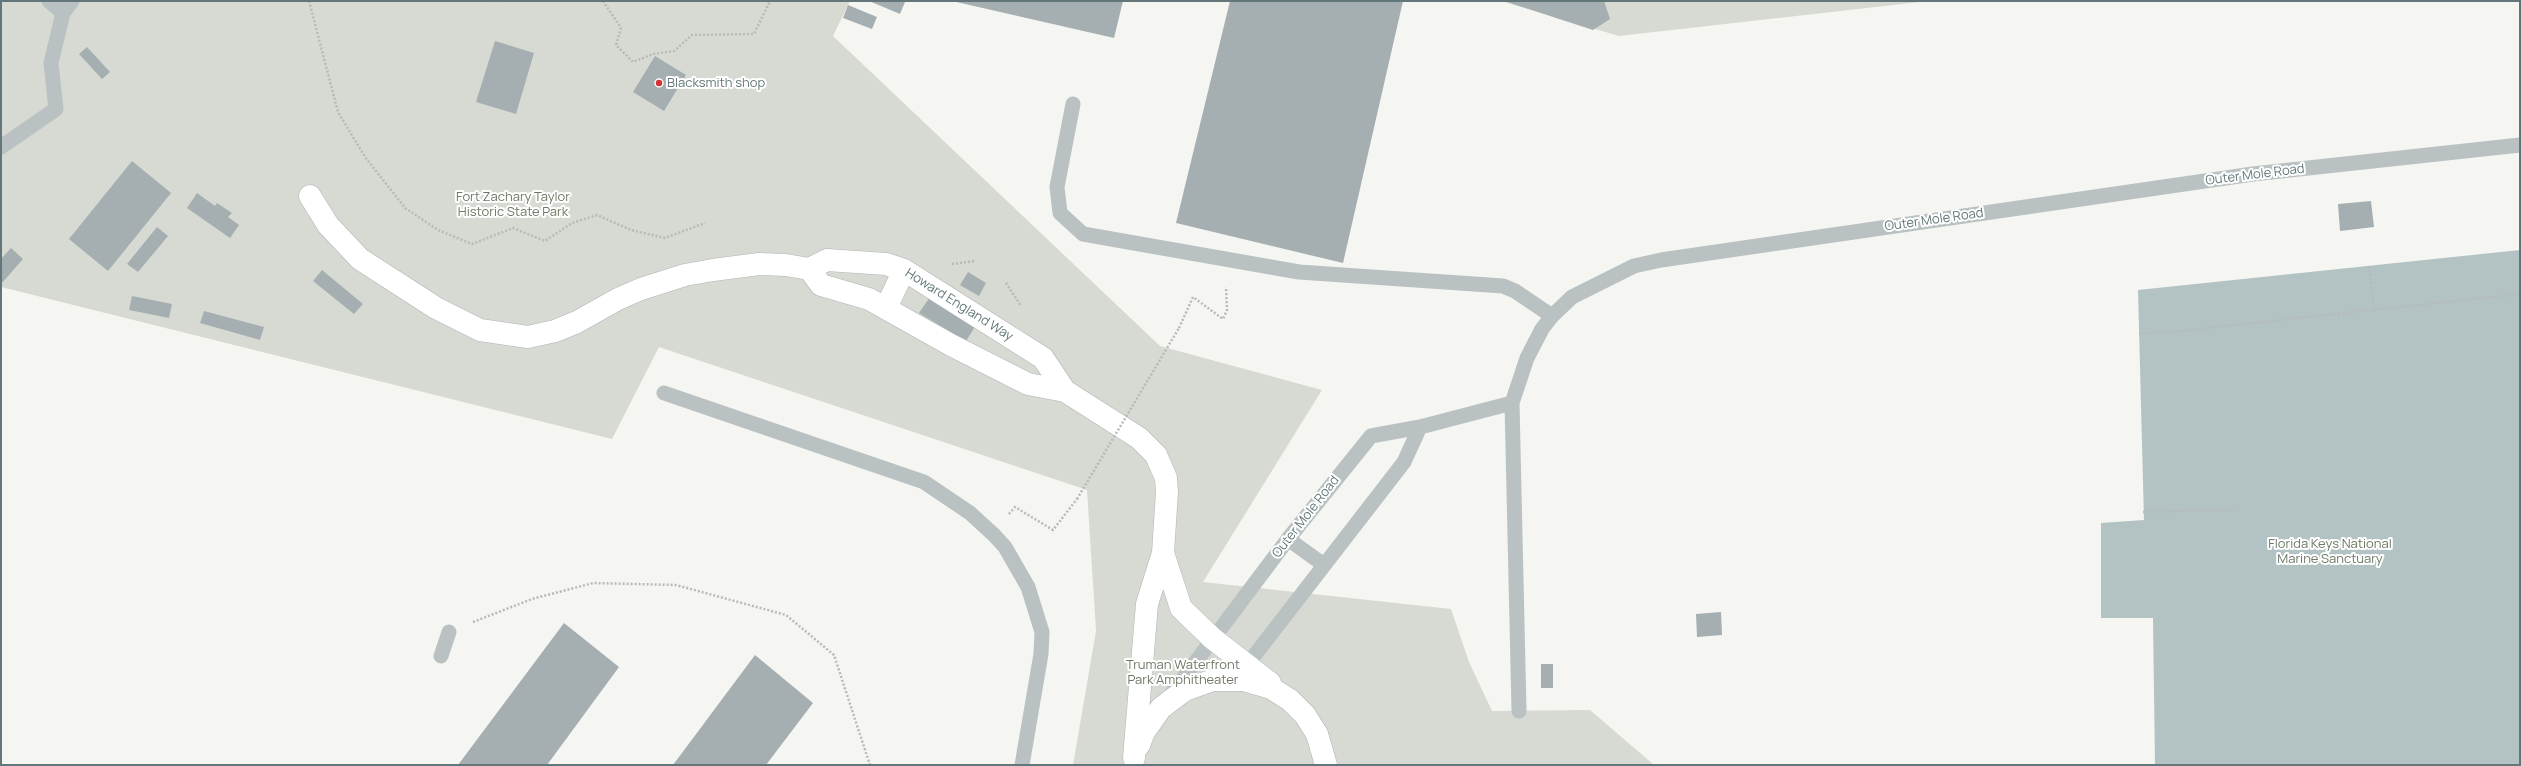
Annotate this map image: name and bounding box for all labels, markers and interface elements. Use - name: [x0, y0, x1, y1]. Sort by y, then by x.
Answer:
- place label: Blacksmith shop: [667, 75, 765, 91]
- marker: Blacksmith shop: [654, 78, 664, 88]
- street label: Outer Mole Road: [2205, 161, 2305, 189]
- park label: Fort Zachary Taylor Historic State Park: [456, 189, 570, 220]
- street label: Outer Mole Road: [1884, 205, 1984, 235]
- street label: Howard England Way: [902, 265, 1016, 345]
- street label: Outer Mole Road: [1269, 473, 1343, 561]
- park label: Florida Keys National Marine Sanctuary: [2268, 536, 2392, 567]
- park label: Truman Waterfront Park Amphitheater: [1126, 657, 1240, 688]

